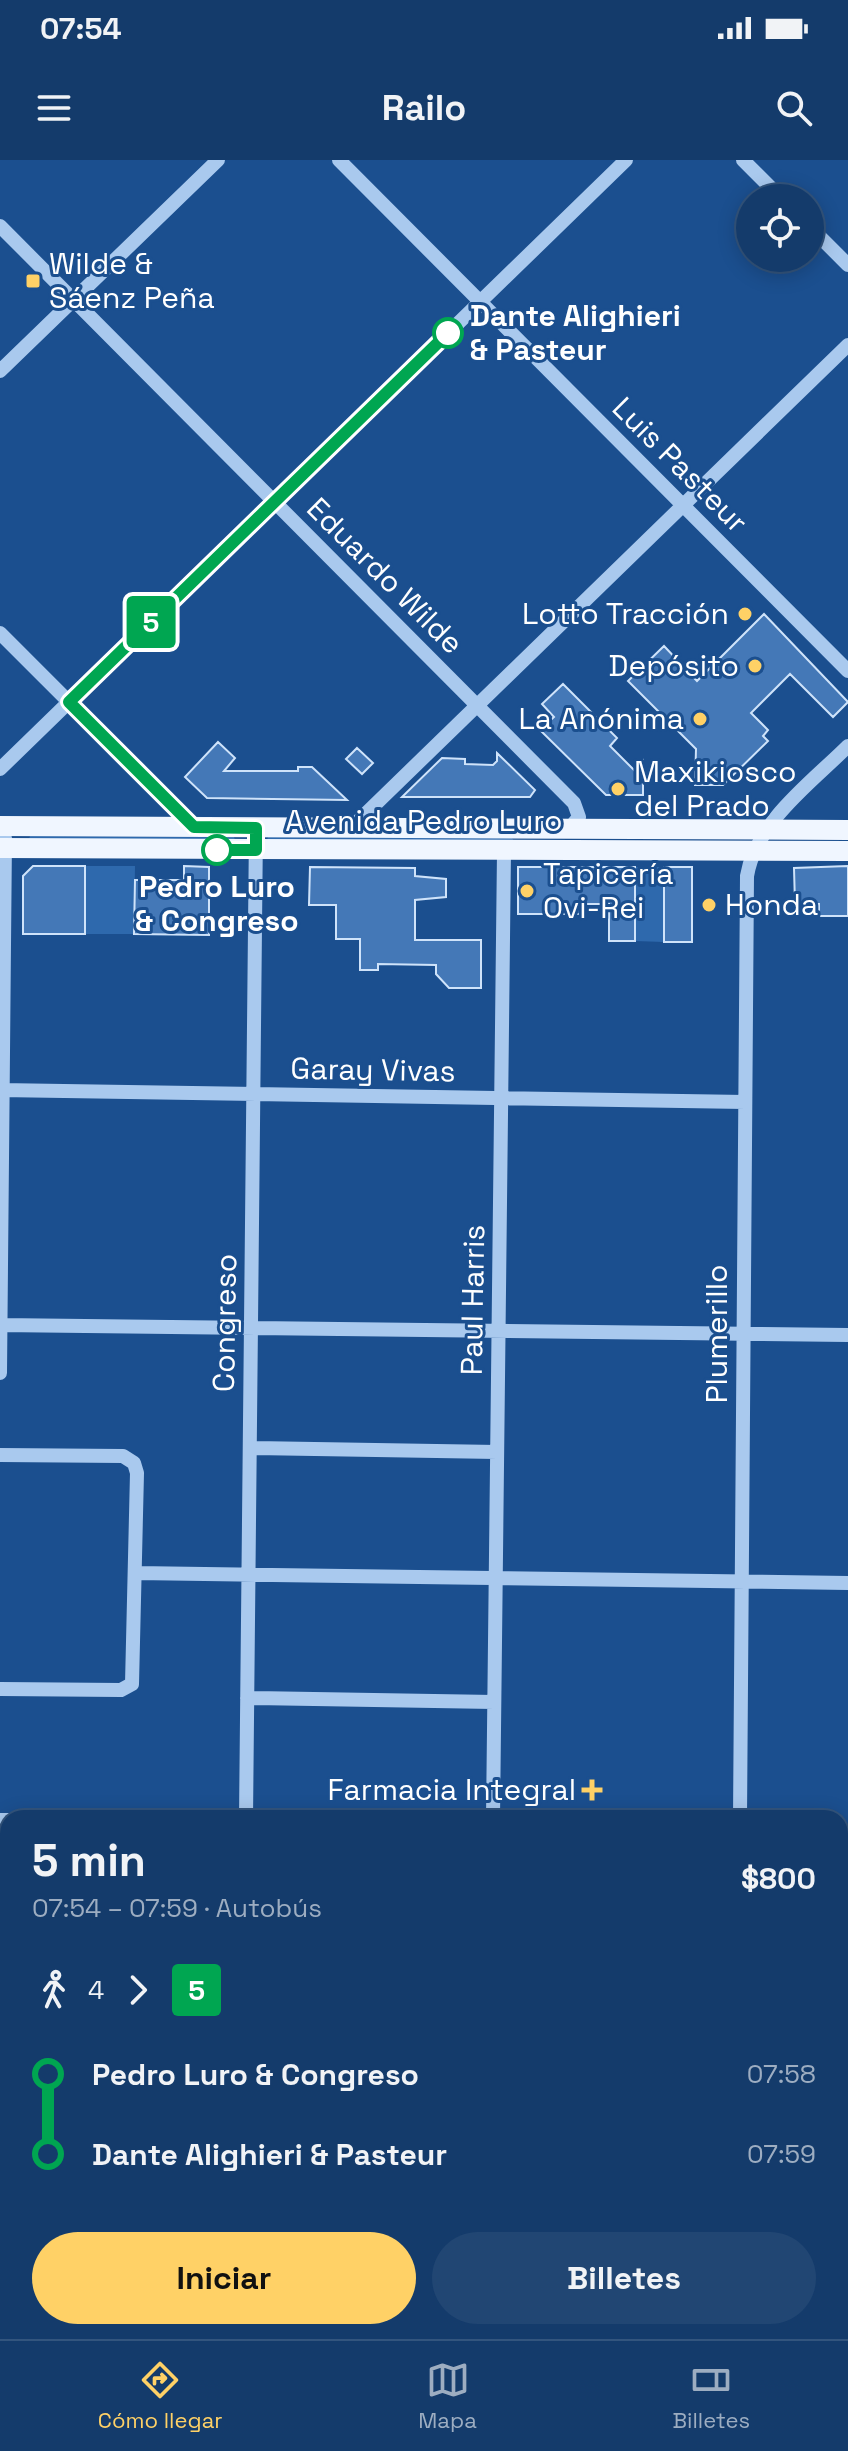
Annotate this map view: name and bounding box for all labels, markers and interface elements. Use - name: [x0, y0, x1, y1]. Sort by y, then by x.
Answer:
- text: 07:54: [40, 9, 121, 48]
- text: Railo: [382, 85, 466, 131]
- icon: menu: [32, 86, 76, 130]
- icon: search: [772, 86, 816, 130]
- map controls: [736, 184, 824, 272]
- button: locate: [736, 184, 824, 272]
- place label: Wilde & Sáenz Peña: [49, 244, 215, 317]
- marker: Wilde & Sáenz Peña: [24, 272, 42, 290]
- place label: Dante Alighieri & Pasteur: [470, 296, 681, 369]
- marker: Dante Alighieri & Pasteur: [433, 318, 463, 348]
- street label: Luis Pasteur: [604, 388, 757, 541]
- street label: Eduardo Wilde: [299, 489, 472, 662]
- place label: Lotto Tracción: [522, 594, 729, 633]
- line badge: 5: [125, 596, 177, 648]
- text: 5: [143, 604, 159, 640]
- marker: Lotto Tracción: [736, 605, 754, 623]
- place label: Depósito: [609, 646, 739, 685]
- marker: Depósito: [746, 657, 764, 675]
- place label: La Anónima: [518, 699, 684, 738]
- marker: La Anónima: [691, 710, 709, 728]
- place label: Maxikiosco del Prado: [634, 752, 797, 825]
- marker: Maxikiosco del Prado: [609, 780, 627, 798]
- street label: Avenida Pedro Luro: [285, 801, 563, 840]
- marker: Pedro Luro & Congreso: [202, 835, 232, 865]
- place label: Tapicería Ovi-Rei: [543, 854, 674, 927]
- place label: Pedro Luro & Congreso: [135, 867, 299, 940]
- marker: Tapicería Ovi-Rei: [518, 882, 536, 900]
- place label: Honda: [725, 885, 818, 924]
- marker: Honda: [700, 896, 718, 914]
- street label: Garay Vivas: [290, 1049, 456, 1090]
- street label: Paul Harris: [452, 1224, 493, 1376]
- street label: Congreso: [204, 1253, 245, 1392]
- street label: Plumerillo: [697, 1264, 736, 1404]
- place label: Farmacia Integral: [328, 1770, 576, 1809]
- marker: Farmacia Integral: [583, 1781, 601, 1799]
- text: 5 min: [32, 1833, 146, 1889]
- text: $800: [741, 1859, 816, 1898]
- text: 07:54 – 07:59 · Autobús: [32, 1891, 322, 1925]
- icon: walk: [32, 1968, 76, 2012]
- icon: forward: [116, 1968, 160, 2012]
- text: 5: [188, 1972, 205, 2008]
- text: 4: [88, 1973, 104, 2007]
- text: Pedro Luro & Congreso: [92, 2055, 419, 2094]
- text: 07:58: [747, 2057, 816, 2091]
- text: Dante Alighieri & Pasteur: [92, 2135, 447, 2174]
- text: 07:59: [747, 2137, 816, 2171]
- button: Iniciar: [32, 2232, 416, 2324]
- button: Billetes: [432, 2232, 816, 2324]
- tab: Cómo llegar: [98, 2358, 223, 2434]
- tab: Mapa: [418, 2358, 477, 2434]
- tab: Billetes: [672, 2358, 750, 2434]

